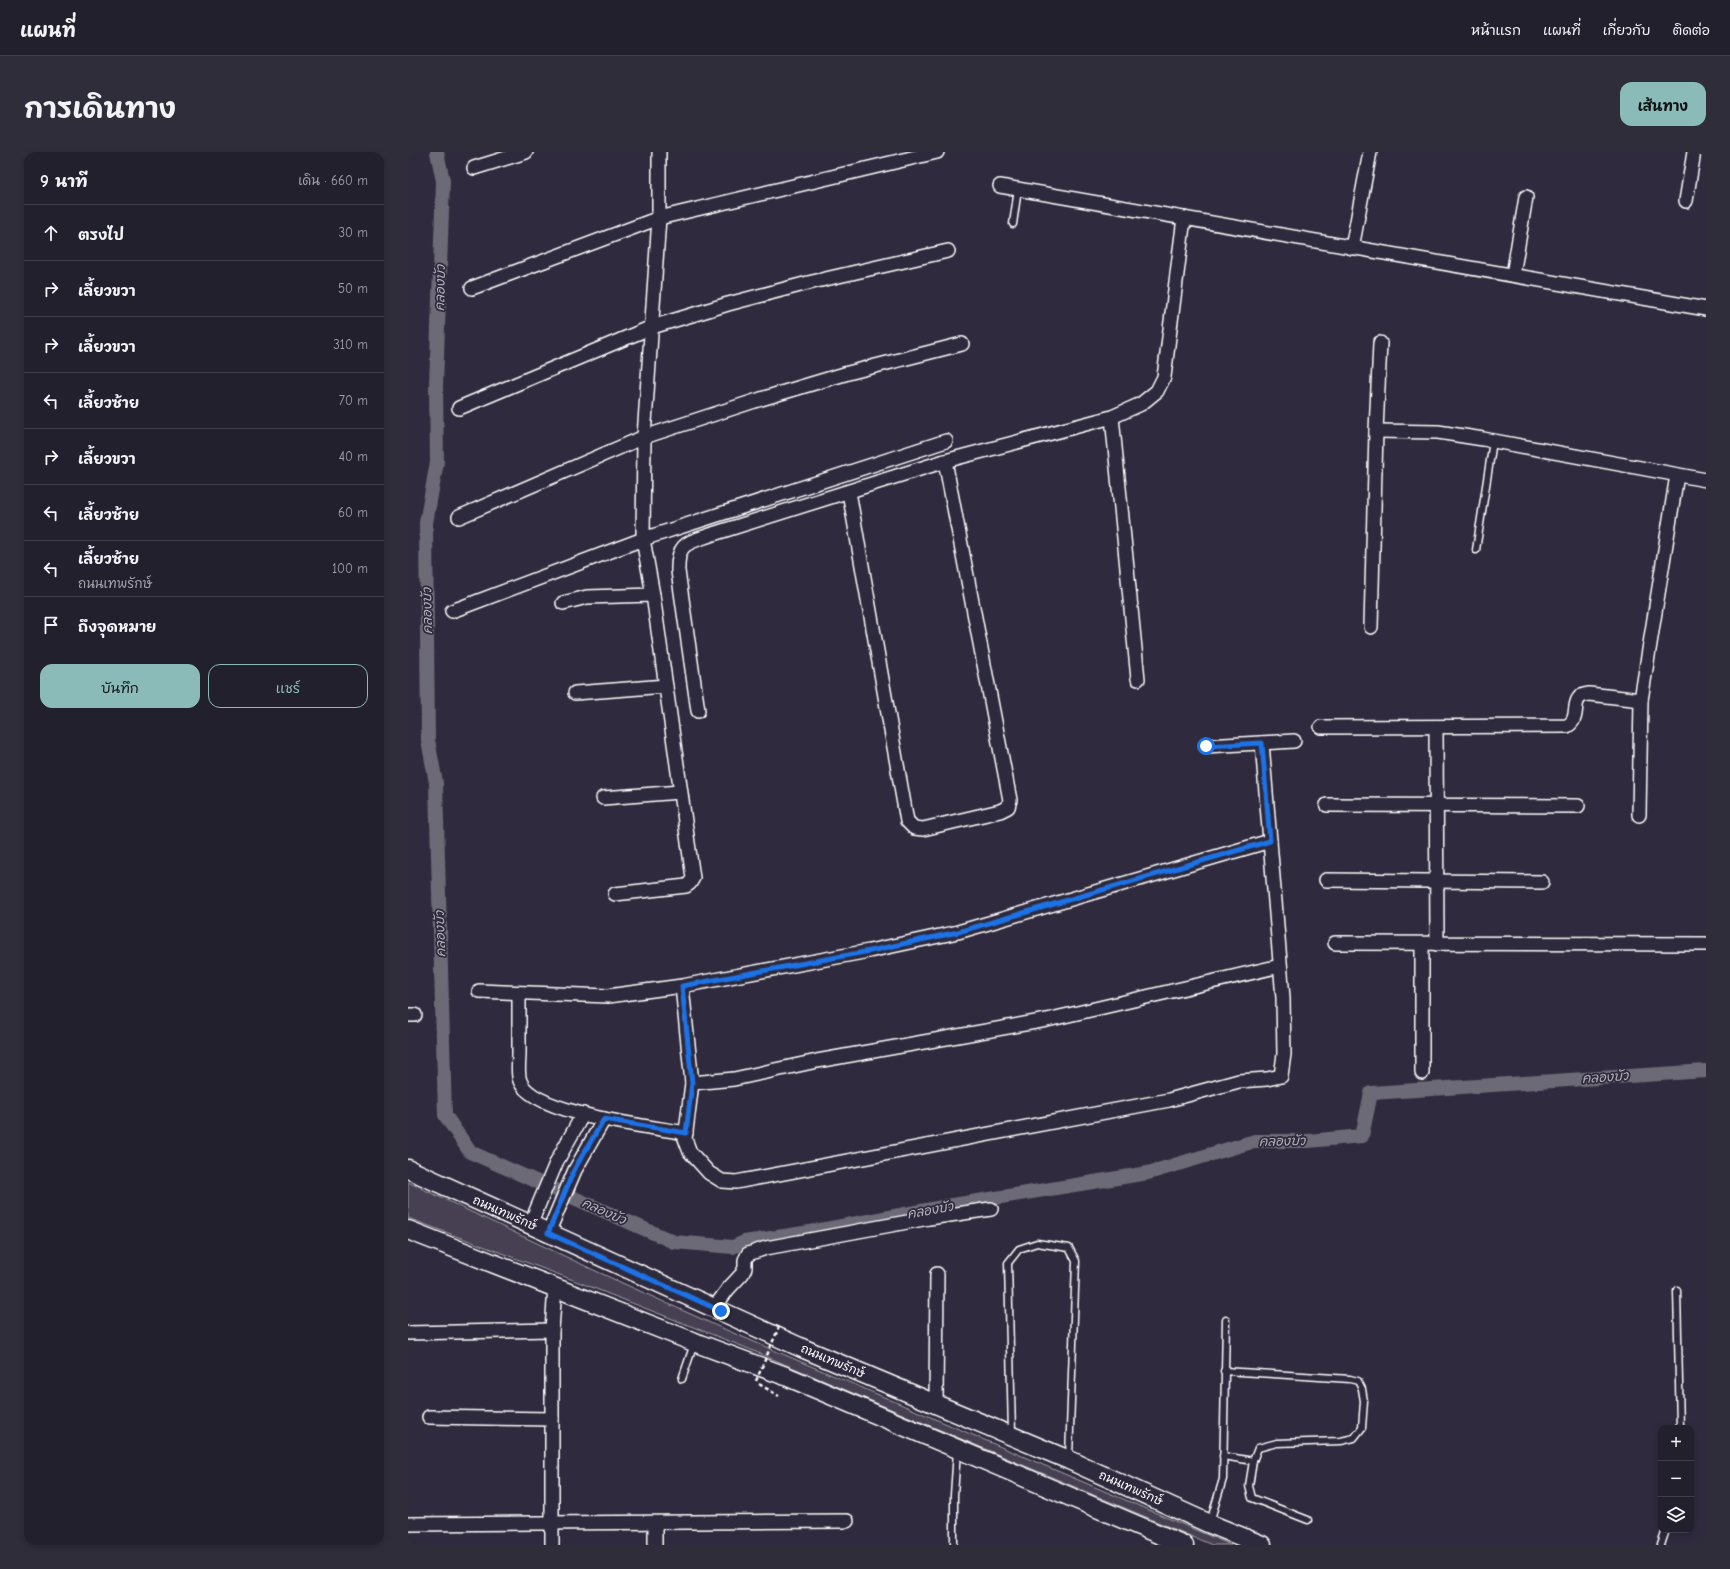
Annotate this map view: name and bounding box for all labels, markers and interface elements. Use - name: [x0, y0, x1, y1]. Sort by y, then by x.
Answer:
- text: แผนที่: [20, 20, 76, 42]
- text: หน้าแรก: [1471, 22, 1521, 39]
- text: แผนที่: [1543, 22, 1581, 39]
- text: เกี่ยวกับ: [1603, 22, 1650, 39]
- text: ติดต่อ: [1672, 22, 1710, 39]
- button: เส้นทาง: [1620, 82, 1706, 126]
- text: การเดินทาง: [24, 93, 176, 125]
- text: 9 นาที: [40, 172, 88, 191]
- text: เดิน · 660 m: [298, 173, 368, 188]
- icon: ahead: [40, 222, 62, 244]
- text: 30 m: [338, 225, 368, 240]
- text: ตรงไป: [78, 226, 124, 244]
- water label: คลองบัว: [432, 263, 448, 311]
- icon: right: [40, 278, 62, 300]
- text: 50 m: [338, 281, 368, 296]
- text: เลี้ยวขวา: [78, 282, 136, 300]
- icon: right: [40, 334, 62, 356]
- text: 310 m: [333, 337, 368, 352]
- text: เลี้ยวขวา: [78, 338, 136, 356]
- icon: left: [40, 390, 62, 412]
- text: 70 m: [339, 393, 368, 408]
- text: เลี้ยวซ้าย: [78, 394, 139, 412]
- icon: right: [40, 446, 62, 468]
- text: 40 m: [339, 449, 368, 464]
- text: เลี้ยวขวา: [78, 450, 136, 468]
- icon: left: [40, 502, 62, 524]
- text: 60 m: [338, 505, 368, 520]
- text: เลี้ยวซ้าย: [78, 506, 139, 524]
- text: เลี้ยวซ้าย: [78, 550, 139, 568]
- icon: left: [40, 558, 62, 580]
- text: 100 m: [332, 561, 368, 576]
- text: ถนนเทพรักษ์: [78, 576, 152, 591]
- water label: คลองบัว: [419, 586, 435, 634]
- icon: arrive: [40, 614, 62, 636]
- text: ถึงจุดหมาย: [78, 618, 156, 636]
- button: บันทึก: [40, 664, 200, 708]
- button: แชร์: [208, 664, 368, 708]
- route start: [1197, 737, 1215, 755]
- water label: คลองบัว: [432, 909, 448, 957]
- water label: คลองบัว: [1581, 1068, 1630, 1086]
- water label: คลองบัว: [1259, 1133, 1307, 1149]
- street label: ถนนเทพรักษ์: [471, 1192, 541, 1234]
- water label: คลองบัว: [580, 1195, 630, 1228]
- water label: คลองบัว: [906, 1198, 956, 1221]
- route end: [712, 1302, 730, 1320]
- street label: ถนนเทพรักษ์: [799, 1340, 869, 1381]
- map controls: [1658, 1425, 1694, 1533]
- button: +: [1658, 1425, 1694, 1461]
- button: −: [1658, 1461, 1694, 1497]
- street label: ถนนเทพรักษ์: [1097, 1467, 1167, 1509]
- button: layers: [1658, 1497, 1694, 1533]

